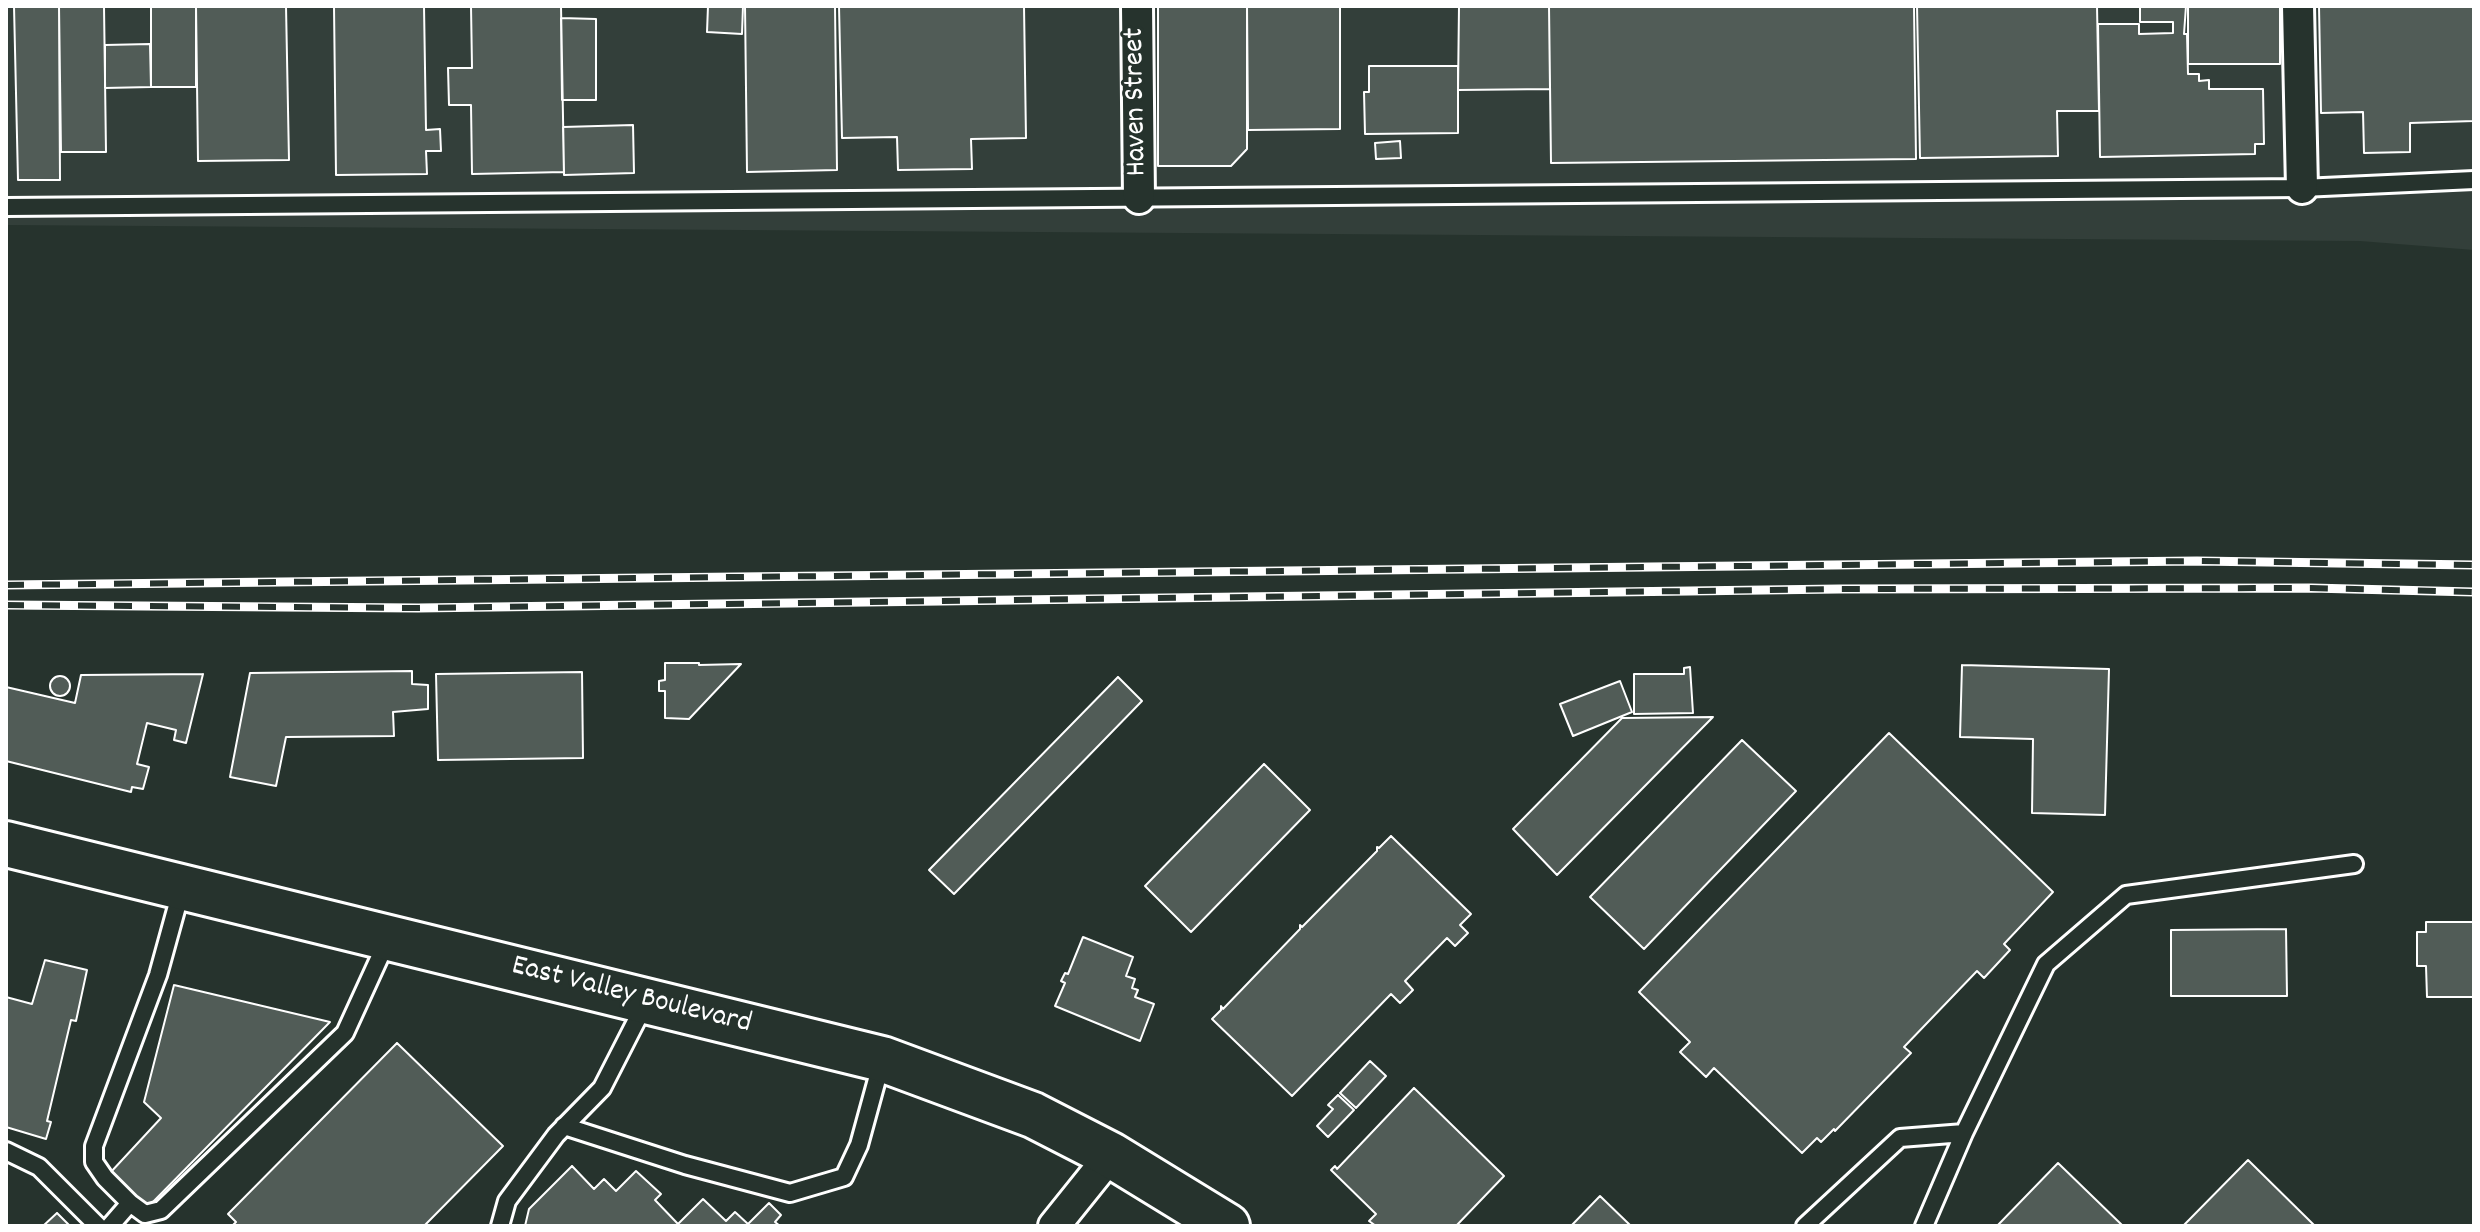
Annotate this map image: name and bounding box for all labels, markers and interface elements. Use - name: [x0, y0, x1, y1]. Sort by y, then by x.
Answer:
- street label: Haven Street: [1119, 27, 1157, 177]
- street label: East Valley Boulevard: [507, 950, 755, 1044]

